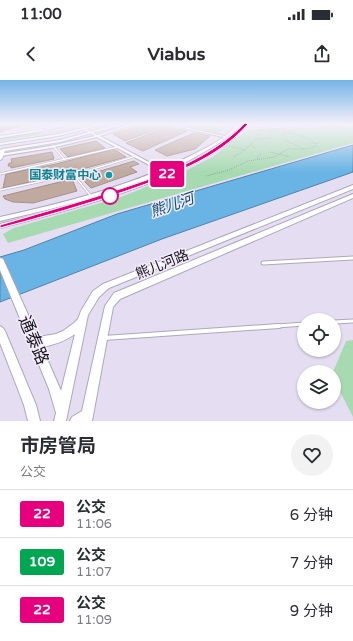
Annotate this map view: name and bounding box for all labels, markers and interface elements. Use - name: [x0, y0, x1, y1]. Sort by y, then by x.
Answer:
- text: 11:00: [20, 5, 62, 23]
- icon: back: [20, 43, 42, 65]
- text: Viabus: [148, 43, 205, 65]
- icon: share: [311, 43, 333, 65]
- line badge: 22: [149, 161, 185, 187]
- text: 22: [158, 165, 176, 182]
- place label: 国泰财富中心: [29, 168, 101, 182]
- marker: 国泰财富中心: [104, 170, 114, 180]
- unlabelled marker: [101, 187, 119, 205]
- water label: 熊儿河: [148, 188, 199, 221]
- street label: 熊儿河路: [133, 246, 191, 283]
- street label: 通泰路: [14, 313, 53, 368]
- map controls: [297, 313, 341, 409]
- button: locate: [297, 313, 341, 357]
- button: layers: [297, 365, 341, 409]
- button: heart: [291, 434, 333, 476]
- text: 市房管局: [20, 435, 96, 457]
- text: 公交: [20, 464, 46, 480]
- text: 公交: [76, 498, 106, 516]
- text: 22: [33, 505, 51, 522]
- text: 6 分钟: [290, 506, 333, 524]
- text: 11:06: [76, 516, 112, 532]
- text: 公交: [76, 546, 106, 564]
- text: 109: [29, 553, 55, 570]
- text: 7 分钟: [290, 554, 333, 572]
- text: 11:07: [76, 564, 112, 580]
- text: 公交: [76, 594, 106, 612]
- text: 22: [33, 601, 51, 618]
- text: 9 分钟: [290, 602, 333, 620]
- text: 11:09: [76, 612, 112, 628]

